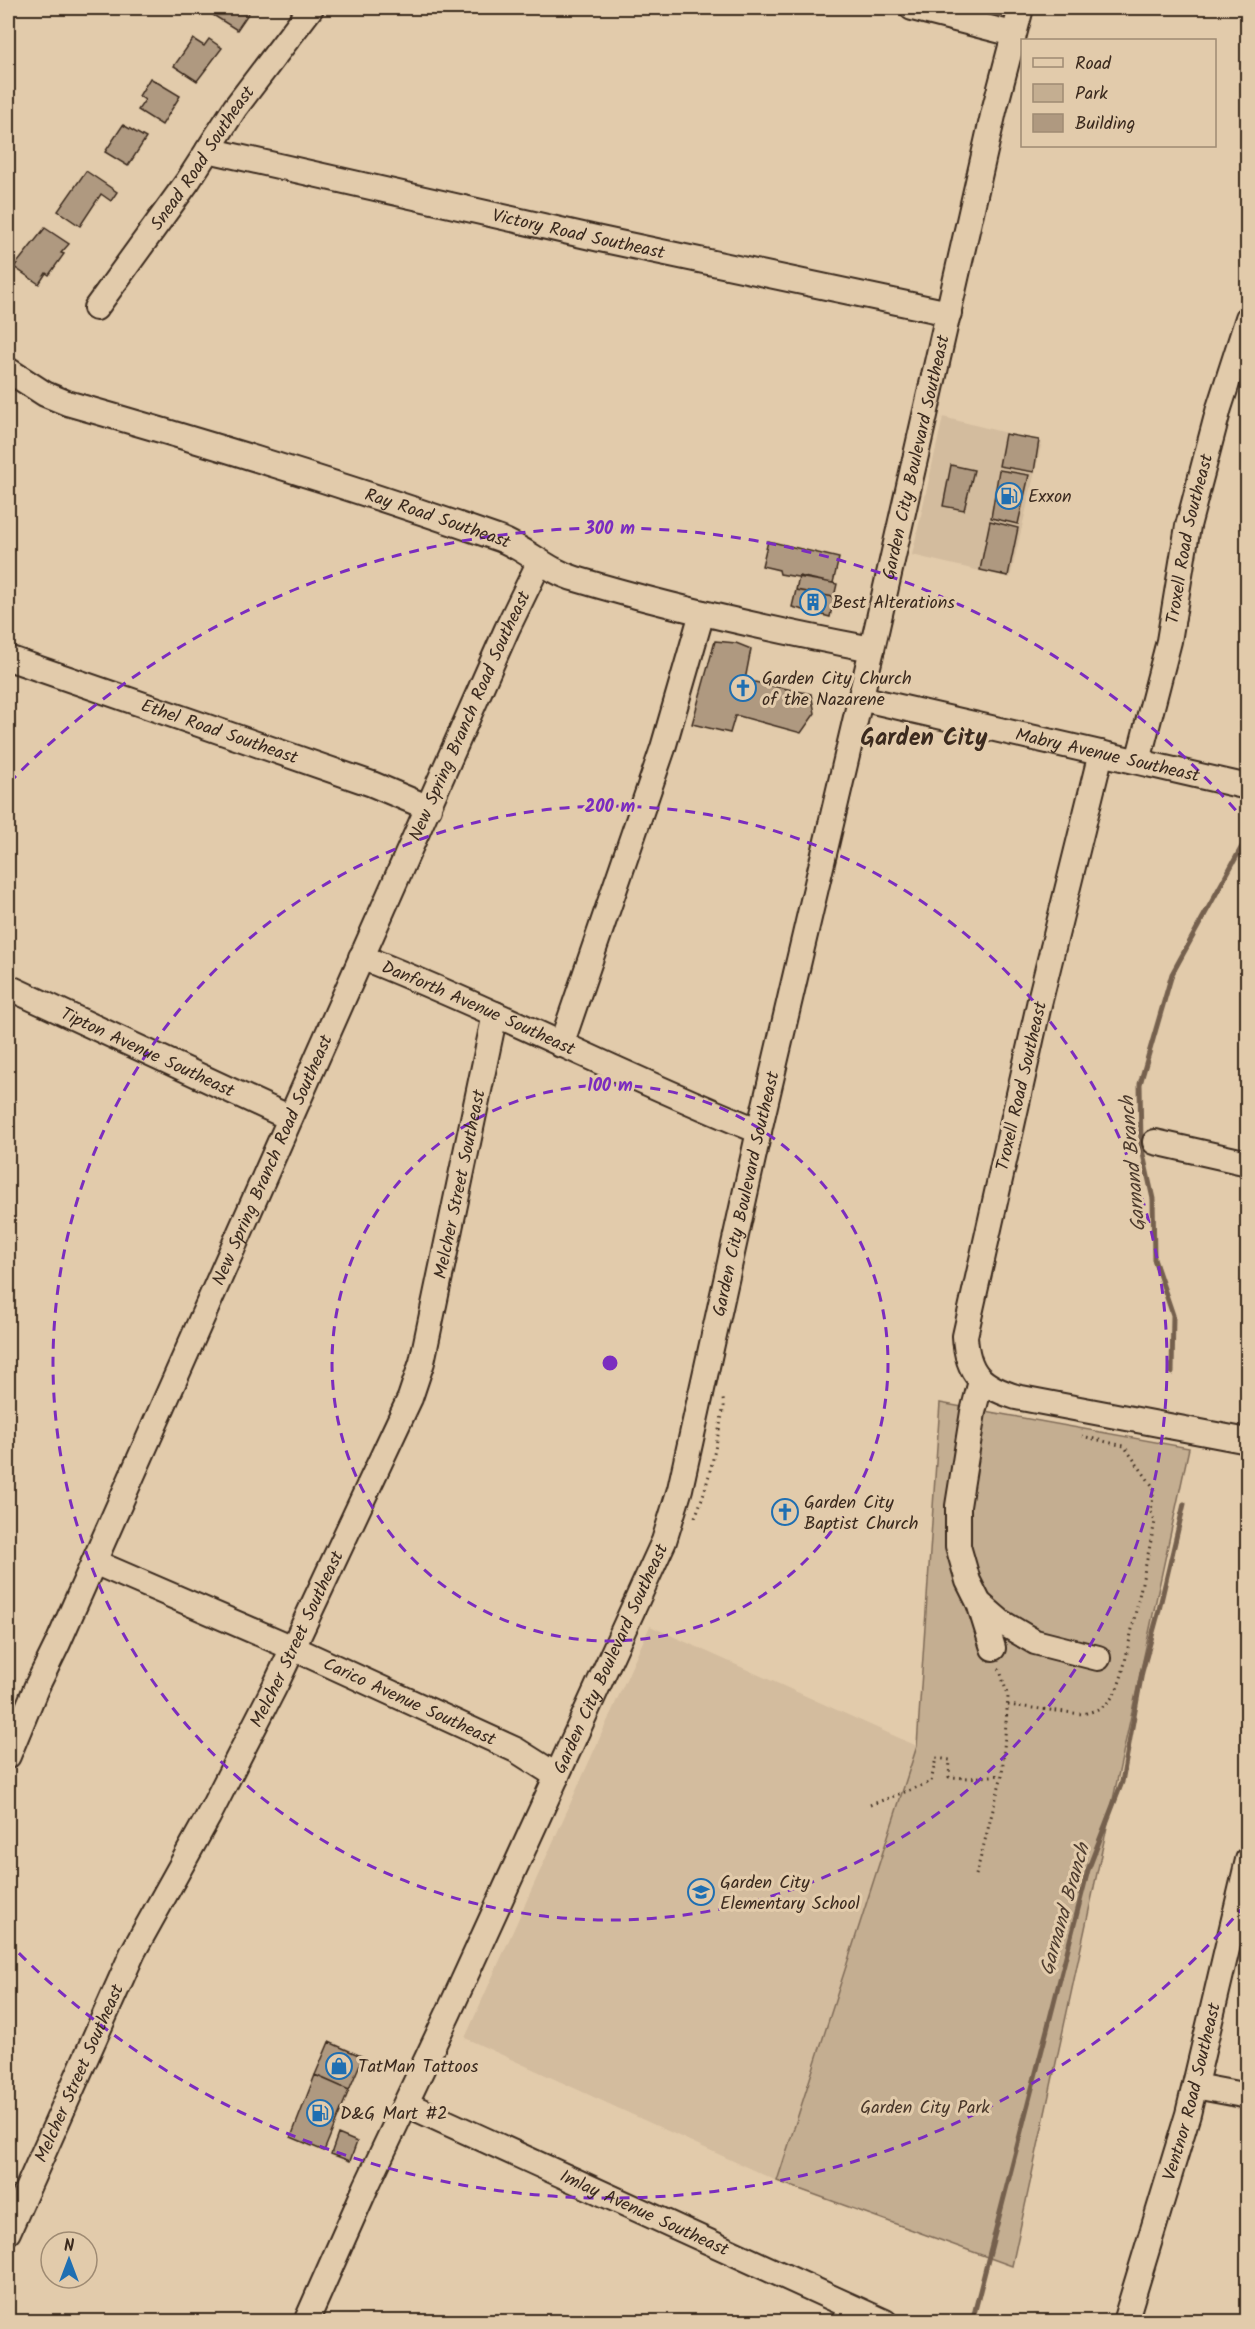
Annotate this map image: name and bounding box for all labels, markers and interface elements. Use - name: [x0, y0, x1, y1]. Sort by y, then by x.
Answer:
- legend: [1021, 39, 1216, 147]
- text: Road: [1075, 50, 1112, 79]
- street label: Snead Road Southeast: [144, 79, 264, 237]
- text: Park: [1075, 80, 1108, 109]
- text: Building: [1075, 110, 1135, 139]
- street label: Victory Road Southeast: [489, 202, 668, 269]
- street label: Garden City Boulevard Southeast: [875, 331, 959, 583]
- street label: Troxell Road Southeast: [1159, 450, 1223, 626]
- street label: Ray Road Southeast: [361, 481, 516, 558]
- fuel station icon: Exxon: [994, 481, 1024, 511]
- place label: Exxon: [1028, 483, 1072, 512]
- text: 300 m: [584, 515, 635, 544]
- street label: New Spring Branch Road Southeast: [402, 585, 540, 846]
- building icon: Best Alterations: [798, 587, 828, 617]
- place label: Best Alterations: [832, 589, 955, 618]
- place label: Garden City Church of the Nazarene: [762, 665, 912, 715]
- church icon: Garden City Church of the Nazarene: [728, 673, 758, 703]
- street label: Ethel Road Southeast: [137, 692, 303, 774]
- district label: Garden City: [861, 719, 988, 758]
- street label: Mabry Avenue Southeast: [1012, 721, 1203, 792]
- text: 200 m: [585, 793, 636, 822]
- street label: Danforth Avenue Southeast: [377, 954, 580, 1065]
- street label: Troxell Road Southeast: [989, 998, 1056, 1174]
- street label: Tipton Avenue Southeast: [55, 1000, 240, 1107]
- street label: New Spring Branch Road Southeast: [205, 1030, 342, 1290]
- street label: Garden City Boulevard Southeast: [705, 1068, 789, 1319]
- text: 100 m: [587, 1072, 633, 1101]
- street label: Melcher Street Southeast: [427, 1086, 495, 1282]
- water label: Garnand Branch: [1112, 1092, 1156, 1233]
- centre of rings: [600, 1353, 620, 1373]
- place label: Garden City Baptist Church: [804, 1489, 918, 1539]
- church icon: Garden City Baptist Church: [770, 1497, 800, 1527]
- street label: Garden City Boulevard Southeast: [547, 1538, 677, 1779]
- street label: Melcher Street Southeast: [243, 1545, 353, 1733]
- street label: Carico Avenue Southeast: [318, 1651, 501, 1755]
- water label: Garnand Branch: [1032, 1838, 1101, 1979]
- place label: Garden City Elementary School: [720, 1869, 861, 1919]
- school or university icon: Garden City Elementary School: [686, 1877, 716, 1907]
- street label: Melcher Street Southeast: [28, 1979, 133, 2168]
- street label: Ventnor Road Southeast: [1156, 1999, 1230, 2184]
- shop icon: TatMan Tattoos: [324, 2051, 354, 2081]
- place label: TatMan Tattoos: [358, 2053, 479, 2082]
- park label: Garden City Park: [860, 2094, 990, 2123]
- fuel station icon: D&G Mart #2: [305, 2098, 335, 2128]
- place label: D&G Mart #2: [340, 2100, 448, 2129]
- street label: Imlay Avenue Southeast: [555, 2163, 734, 2265]
- north arrow: [39, 2230, 99, 2290]
- text: N: [64, 2234, 74, 2259]

